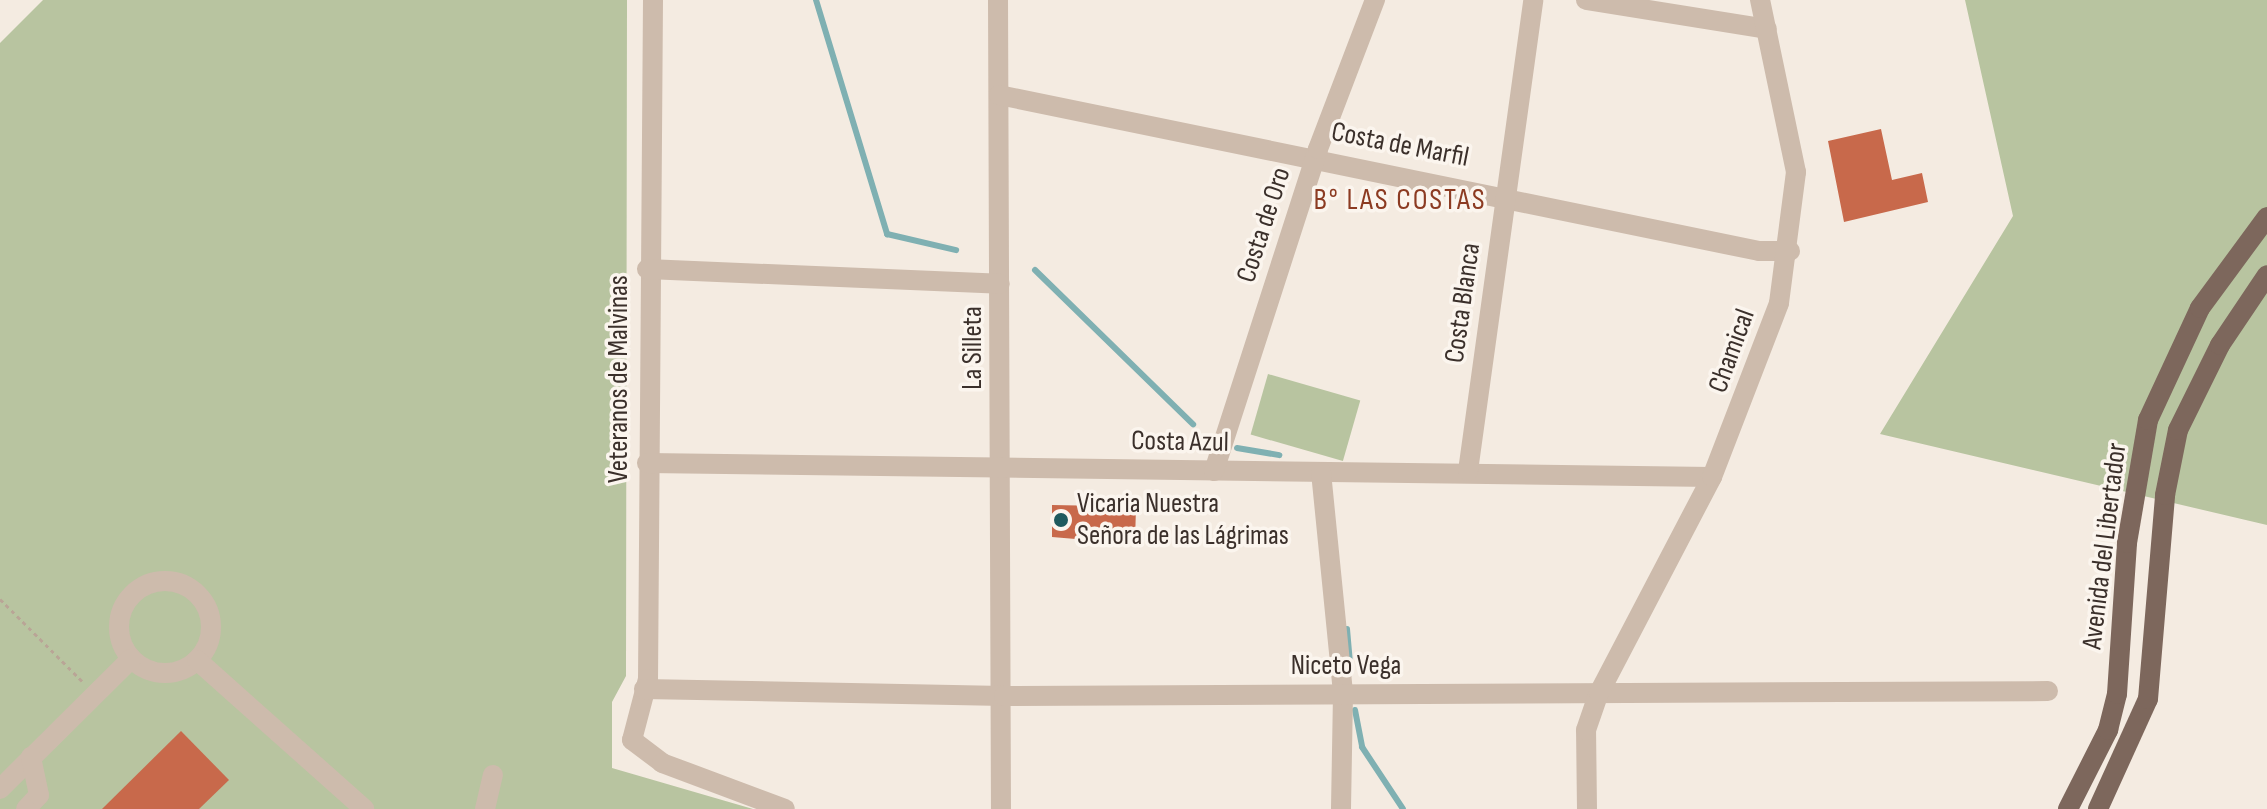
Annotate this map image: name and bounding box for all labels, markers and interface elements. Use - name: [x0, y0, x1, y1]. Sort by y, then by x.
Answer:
- street label: Costa de Marfil: [1328, 115, 1472, 175]
- street label: Costa de Oro: [1230, 163, 1298, 287]
- district label: B° LAS COSTAS: [1313, 182, 1487, 218]
- street label: Costa Blanca: [1438, 241, 1488, 365]
- street label: Veteranos de Malvinas: [602, 275, 636, 483]
- street label: Chamical: [1701, 305, 1763, 397]
- street label: La Silleta: [956, 306, 990, 390]
- street label: Costa Azul: [1131, 424, 1229, 460]
- street label: Avenida del Libertador: [2076, 441, 2134, 651]
- place label: Vicaria Nuestra Señora de las Lágrimas: [1077, 487, 1289, 553]
- marker: Vicaria Nuestra Señora de las Lágrimas: [1052, 511, 1070, 529]
- street label: Niceto Vega: [1291, 649, 1401, 683]

